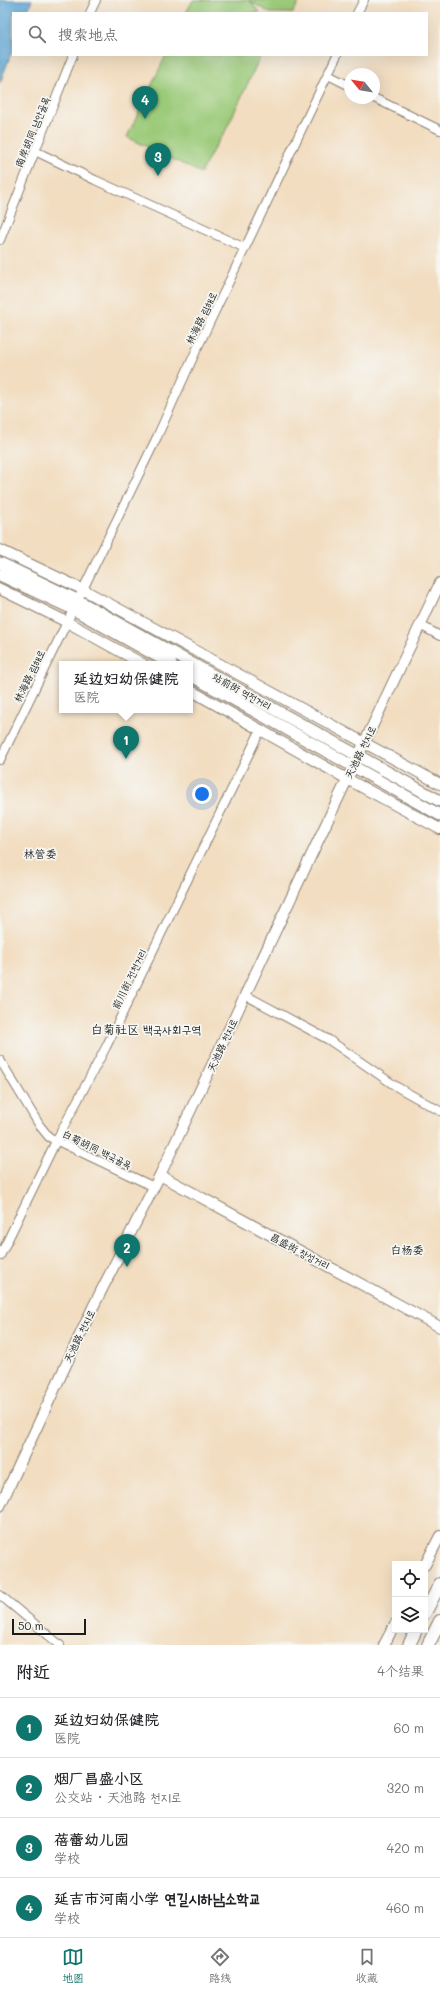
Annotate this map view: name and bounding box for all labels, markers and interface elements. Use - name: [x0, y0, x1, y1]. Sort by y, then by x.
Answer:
- search box: [12, 12, 428, 56]
- icon: search: [26, 23, 48, 45]
- text: 搜索地点: [58, 24, 118, 44]
- north arrow: [344, 68, 380, 104]
- pin: 4: [132, 86, 158, 119]
- street label: 南岸胡同 남안골목: [11, 94, 53, 170]
- pin: 3: [145, 143, 171, 176]
- street label: 林海路 림해로: [182, 289, 220, 347]
- street label: 林海路 림해로: [10, 647, 48, 705]
- popup: [59, 661, 193, 713]
- text: 延边妇幼保健院: [73, 668, 179, 688]
- street label: 站前街 역전거리: [210, 669, 274, 713]
- text: 医院: [73, 688, 100, 705]
- street label: 天池路 천지로: [341, 723, 379, 781]
- pin: 1: [113, 726, 139, 759]
- your location: [192, 784, 212, 804]
- district label: 林管委: [24, 846, 57, 861]
- street label: 前川街 전천거리: [108, 947, 150, 1011]
- street label: 天池路 천지로: [204, 1016, 240, 1074]
- district label: 白菊社区 백국사회구역: [91, 1021, 201, 1037]
- street label: 白菊胡同 백국골목: [60, 1126, 134, 1172]
- street label: 昌盛街 창성거리: [268, 1229, 332, 1273]
- pin: 2: [114, 1234, 140, 1267]
- district label: 白杨委: [391, 1242, 424, 1257]
- street label: 天池路 천지로: [60, 1307, 98, 1365]
- map controls: [392, 1561, 428, 1633]
- button: locate: [392, 1561, 428, 1597]
- button: layers: [392, 1597, 428, 1633]
- scale bar: [12, 1617, 86, 1636]
- text: 50 m: [18, 1618, 44, 1633]
- text: 附近: [16, 1660, 50, 1682]
- text: 4个结果: [377, 1662, 424, 1679]
- text: 延边妇幼保健院: [54, 1709, 159, 1729]
- text: 1: [26, 1719, 32, 1736]
- text: 60 m: [394, 1719, 424, 1736]
- text: 医院: [54, 1729, 80, 1746]
- text: 烟厂昌盛小区: [54, 1768, 144, 1788]
- text: 2: [25, 1779, 33, 1796]
- text: 320 m: [387, 1779, 424, 1796]
- text: 公交站 · 天池路 천지로: [54, 1788, 182, 1805]
- text: 蓓蕾幼儿园: [54, 1829, 129, 1849]
- text: 3: [25, 1839, 33, 1856]
- text: 420 m: [387, 1839, 424, 1856]
- text: 学校: [54, 1849, 80, 1866]
- text: 延吉市河南小学 연길시하남소학교: [54, 1888, 261, 1908]
- text: 4: [25, 1899, 33, 1916]
- text: 460 m: [386, 1899, 424, 1916]
- text: 学校: [54, 1909, 80, 1926]
- tab: 地图: [62, 1946, 84, 1985]
- tab: 路线: [209, 1946, 231, 1985]
- tab: 收藏: [356, 1946, 378, 1985]

